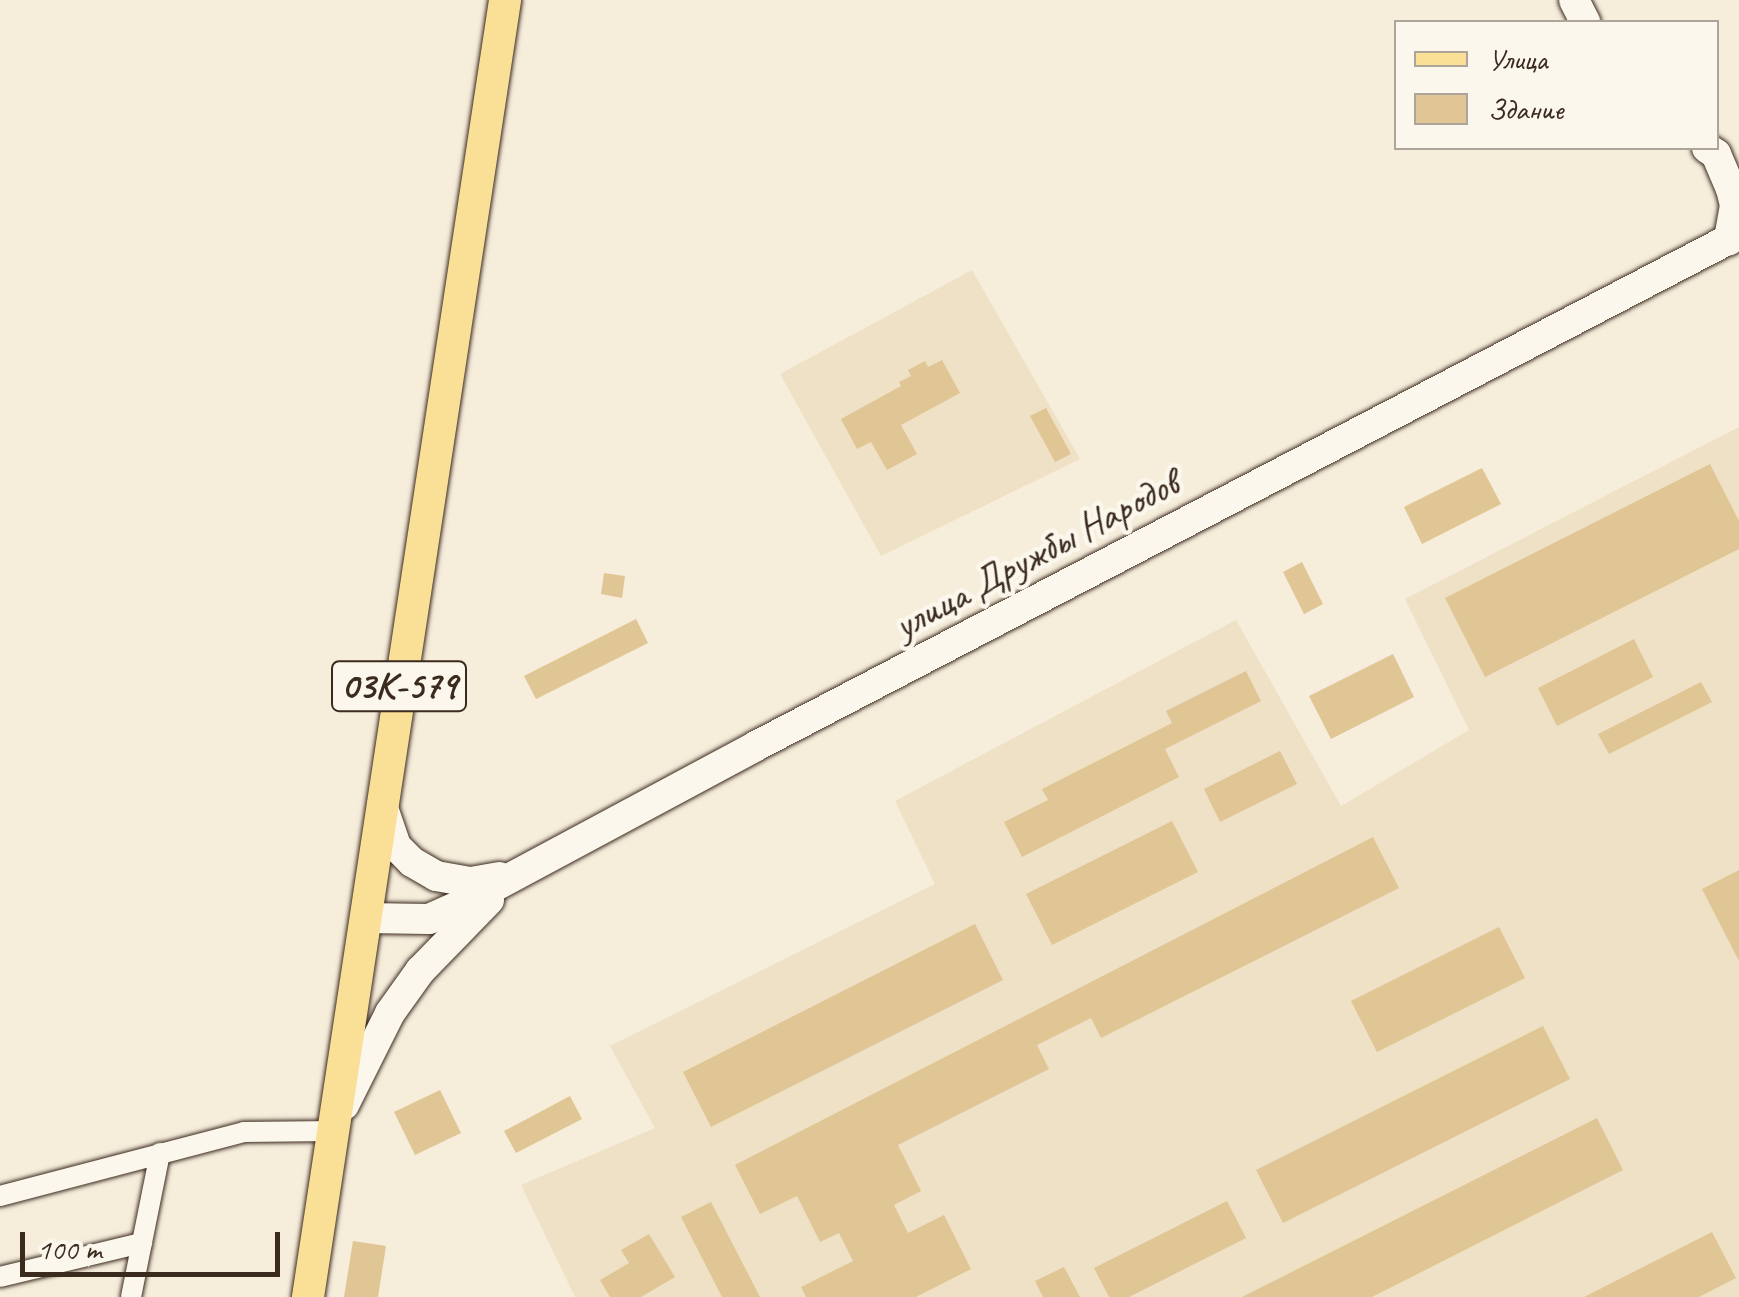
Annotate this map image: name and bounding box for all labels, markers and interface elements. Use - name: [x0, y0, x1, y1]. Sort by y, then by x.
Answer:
- legend: [1394, 20, 1719, 150]
- text: Улица: [1488, 40, 1547, 78]
- text: Здание: [1488, 90, 1563, 128]
- street label: улица Дружбы Народов: [886, 459, 1186, 649]
- road number: 03К-579: [329, 653, 469, 719]
- scale bar: [25, 1212, 285, 1274]
- text: 100 m: [37, 1230, 102, 1268]

